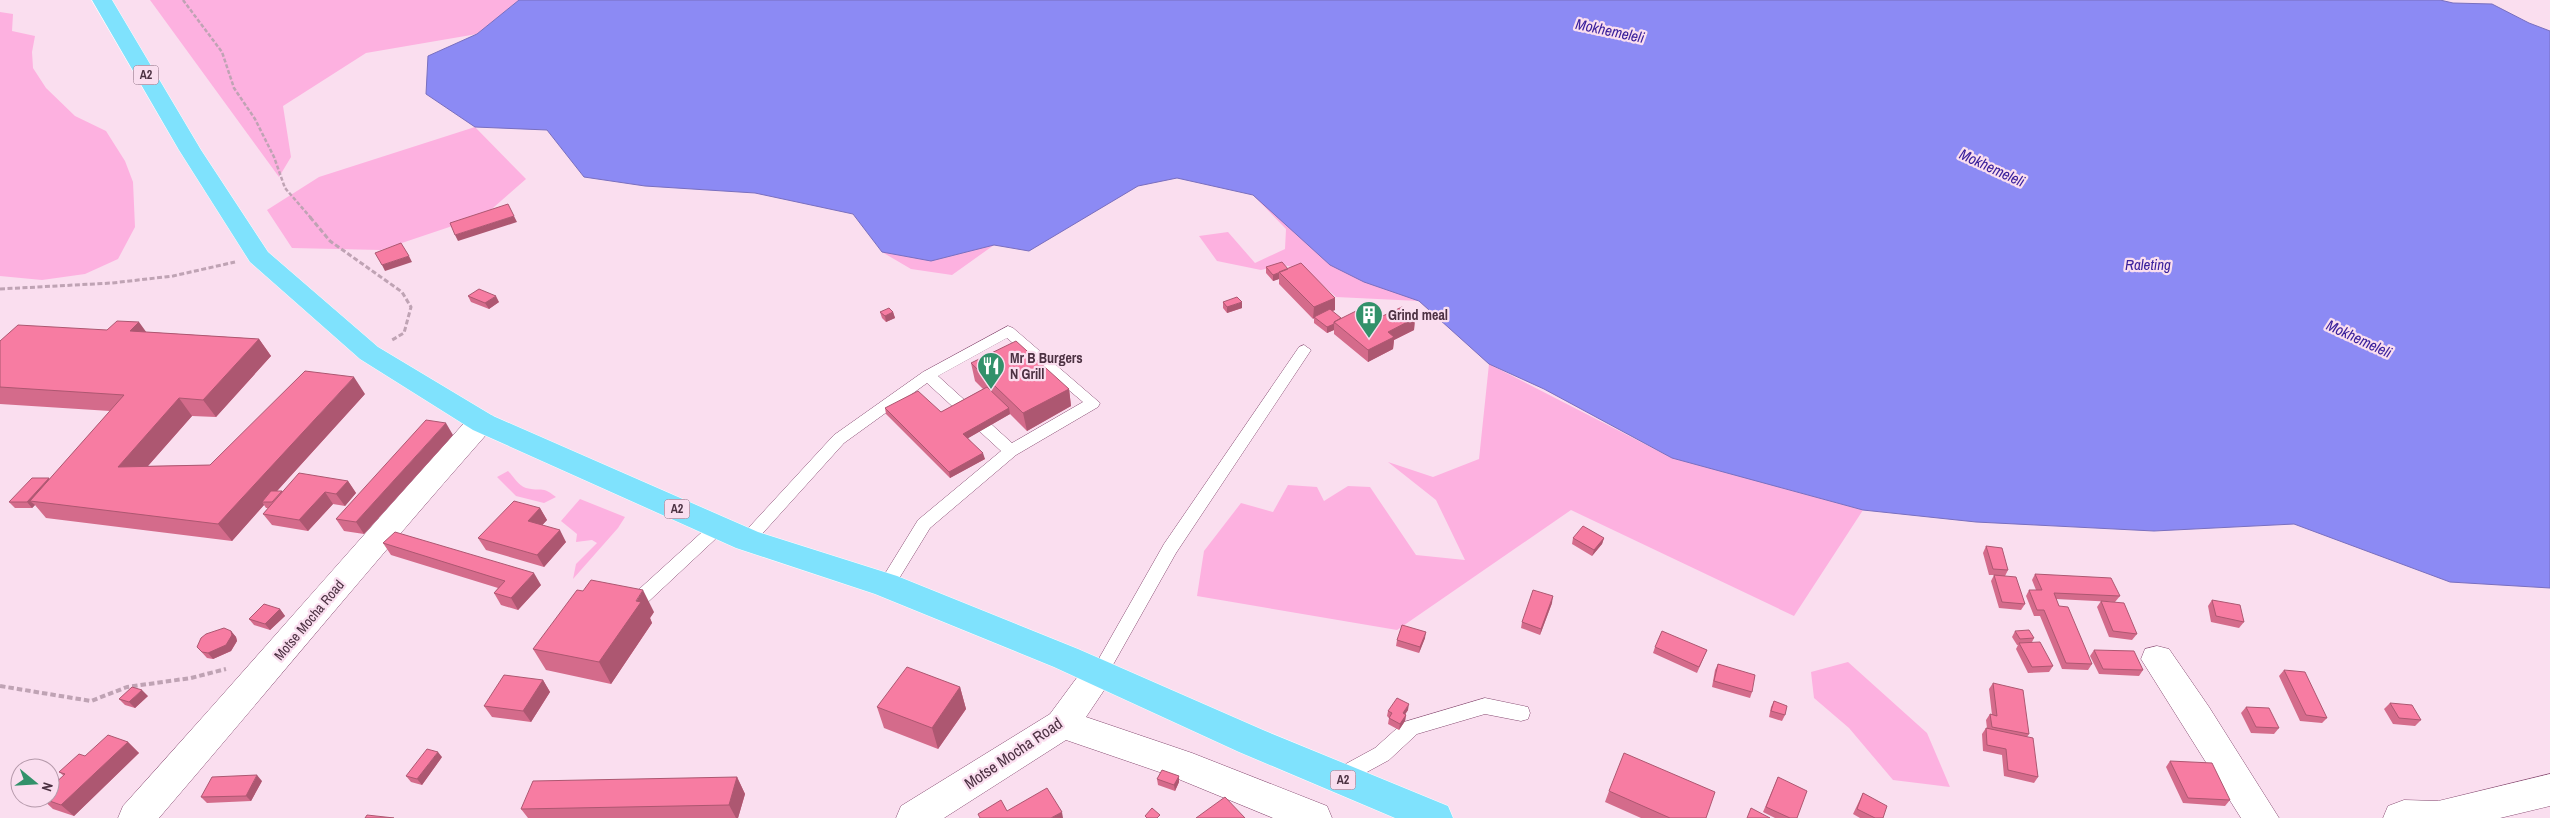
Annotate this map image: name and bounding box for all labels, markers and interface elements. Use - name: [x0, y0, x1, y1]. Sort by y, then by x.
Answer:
- water label: Mokhemeleli: [1574, 13, 1647, 48]
- road number: A2: [134, 66, 158, 84]
- water label: Mokhemeleli: [1956, 143, 2029, 192]
- water label: Raleting: [2125, 254, 2171, 275]
- building icon: Grind meal: [1354, 300, 1384, 339]
- place label: Grind meal: [1388, 306, 1448, 324]
- water label: Mokhemeleli: [2323, 314, 2396, 363]
- place label: Mr B Burgers N Grill: [1010, 349, 1083, 383]
- restaurant icon: Mr B Burgers N Grill: [976, 351, 1006, 390]
- road number: A2: [664, 499, 690, 518]
- street label: Motse Mocha Road: [270, 576, 348, 664]
- street label: Motse Mocha Road: [960, 712, 1066, 794]
- north arrow: [10, 758, 60, 808]
- road number: A2: [1330, 770, 1356, 790]
- text: N: [38, 780, 57, 794]

